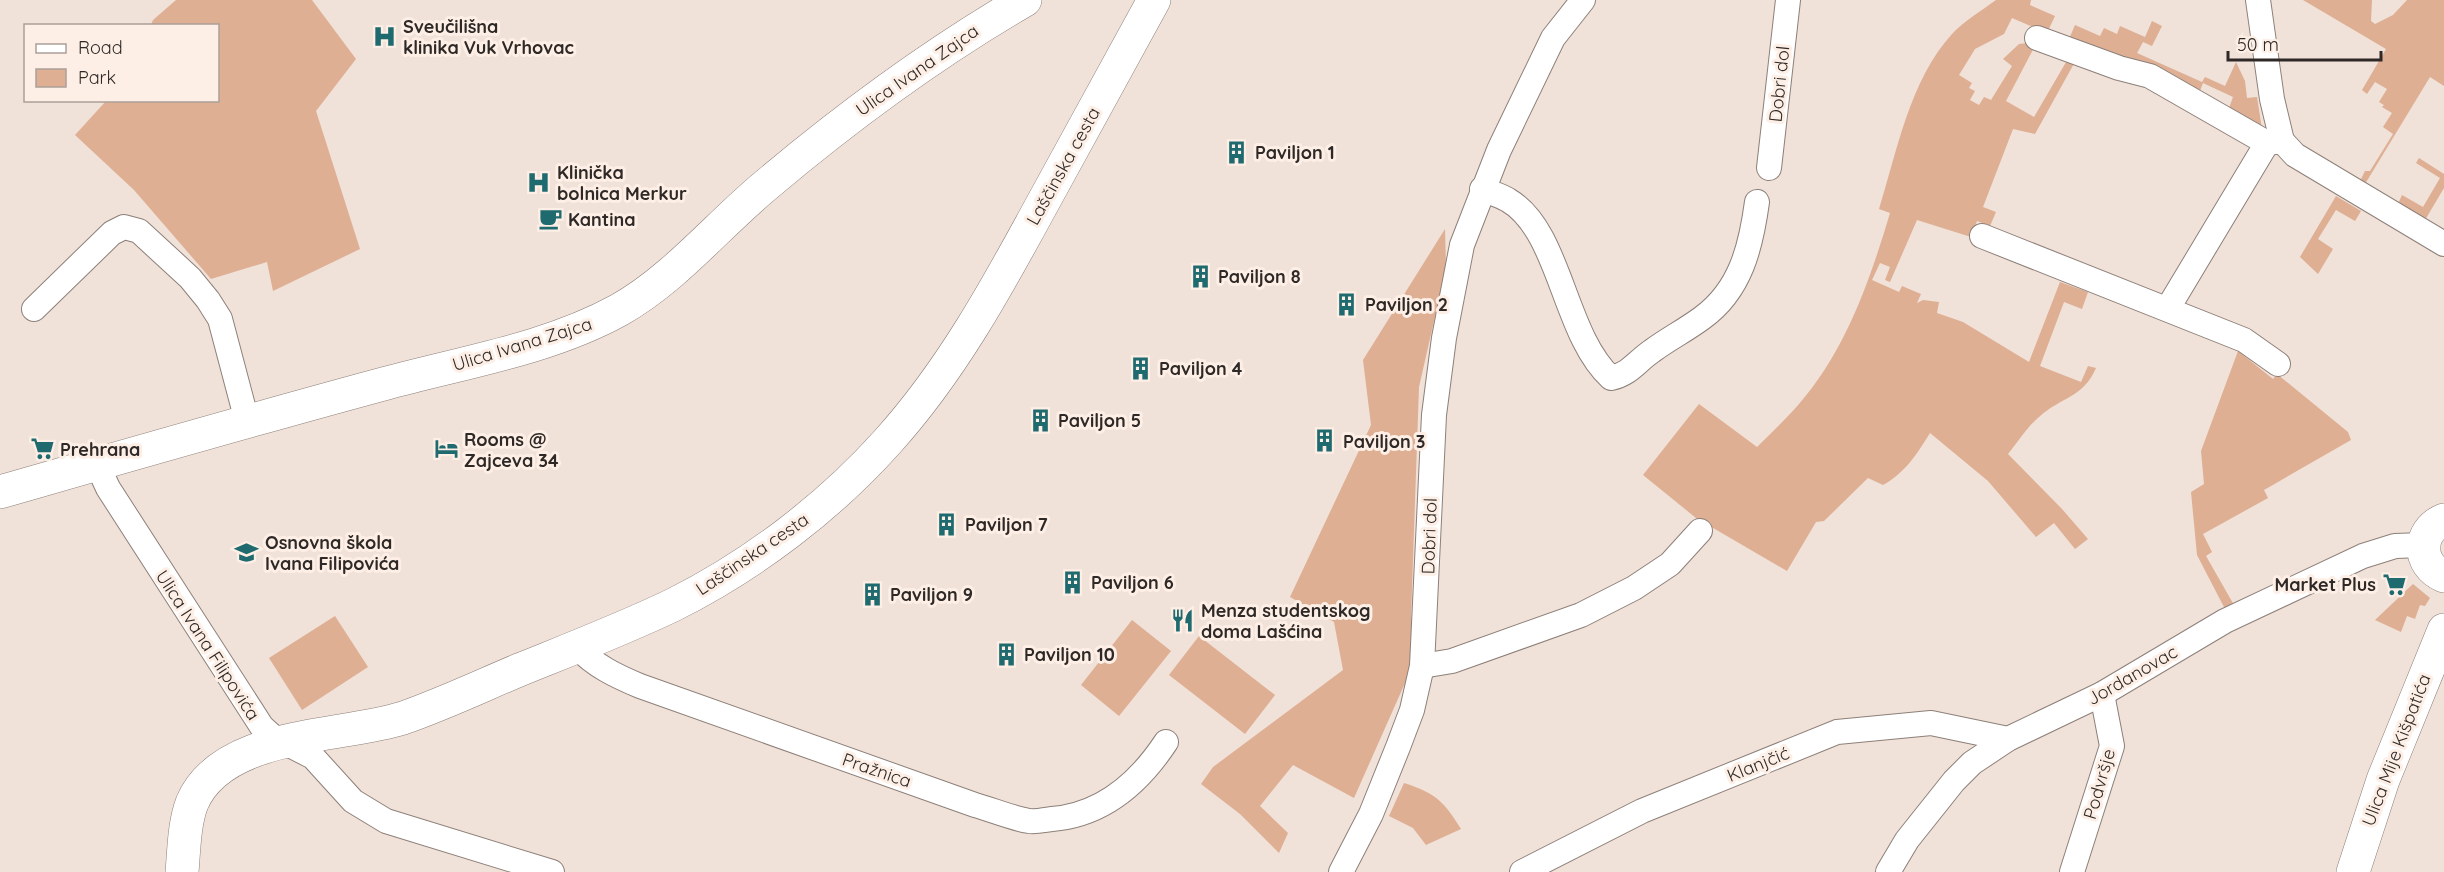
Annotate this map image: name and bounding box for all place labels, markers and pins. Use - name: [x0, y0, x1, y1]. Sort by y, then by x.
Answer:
- place label: Sveučilišna klinika Vuk Vrhovac: [403, 15, 574, 59]
- hospital icon: Sveučilišna klinika Vuk Vrhovac: [372, 23, 398, 49]
- building icon: Paviljon 1: [1224, 139, 1250, 165]
- place label: Paviljon 1: [1255, 141, 1335, 164]
- place label: Klinička bolnica Merkur: [557, 161, 687, 205]
- hospital icon: Klinička bolnica Merkur: [526, 169, 552, 195]
- cafe icon: Kantina: [537, 206, 563, 232]
- place label: Kantina: [568, 208, 635, 231]
- building icon: Paviljon 8: [1187, 263, 1213, 289]
- place label: Paviljon 8: [1218, 265, 1301, 288]
- building icon: Paviljon 2: [1334, 291, 1360, 317]
- place label: Paviljon 2: [1365, 293, 1448, 316]
- building icon: Paviljon 4: [1128, 355, 1154, 381]
- place label: Paviljon 4: [1159, 357, 1243, 380]
- building icon: Paviljon 5: [1027, 407, 1053, 433]
- place label: Paviljon 5: [1058, 409, 1141, 432]
- place label: Rooms @ Zajceva 34: [464, 428, 559, 472]
- building icon: Paviljon 3: [1312, 428, 1338, 454]
- place label: Paviljon 3: [1343, 430, 1425, 453]
- supermarket icon: Prehrana: [29, 436, 55, 462]
- hotel icon: Rooms @ Zajceva 34: [433, 436, 459, 462]
- place label: Prehrana: [60, 438, 140, 461]
- building icon: Paviljon 7: [934, 511, 960, 537]
- place label: Paviljon 7: [965, 513, 1048, 536]
- place label: Osnovna škola Ivana Filipovića: [265, 531, 399, 575]
- school or university icon: Osnovna škola Ivana Filipovića: [234, 539, 260, 565]
- building icon: Paviljon 6: [1060, 569, 1086, 595]
- place label: Paviljon 6: [1091, 571, 1174, 594]
- supermarket icon: Market Plus: [2381, 571, 2407, 597]
- place label: Market Plus: [2274, 573, 2376, 596]
- building icon: Paviljon 9: [859, 581, 885, 607]
- place label: Paviljon 9: [890, 583, 973, 606]
- place label: Menza studentskog doma Lašćina: [1201, 599, 1370, 643]
- restaurant icon: Menza studentskog doma Lašćina: [1170, 607, 1196, 633]
- building icon: Paviljon 10: [993, 641, 1019, 667]
- place label: Paviljon 10: [1024, 643, 1115, 666]

